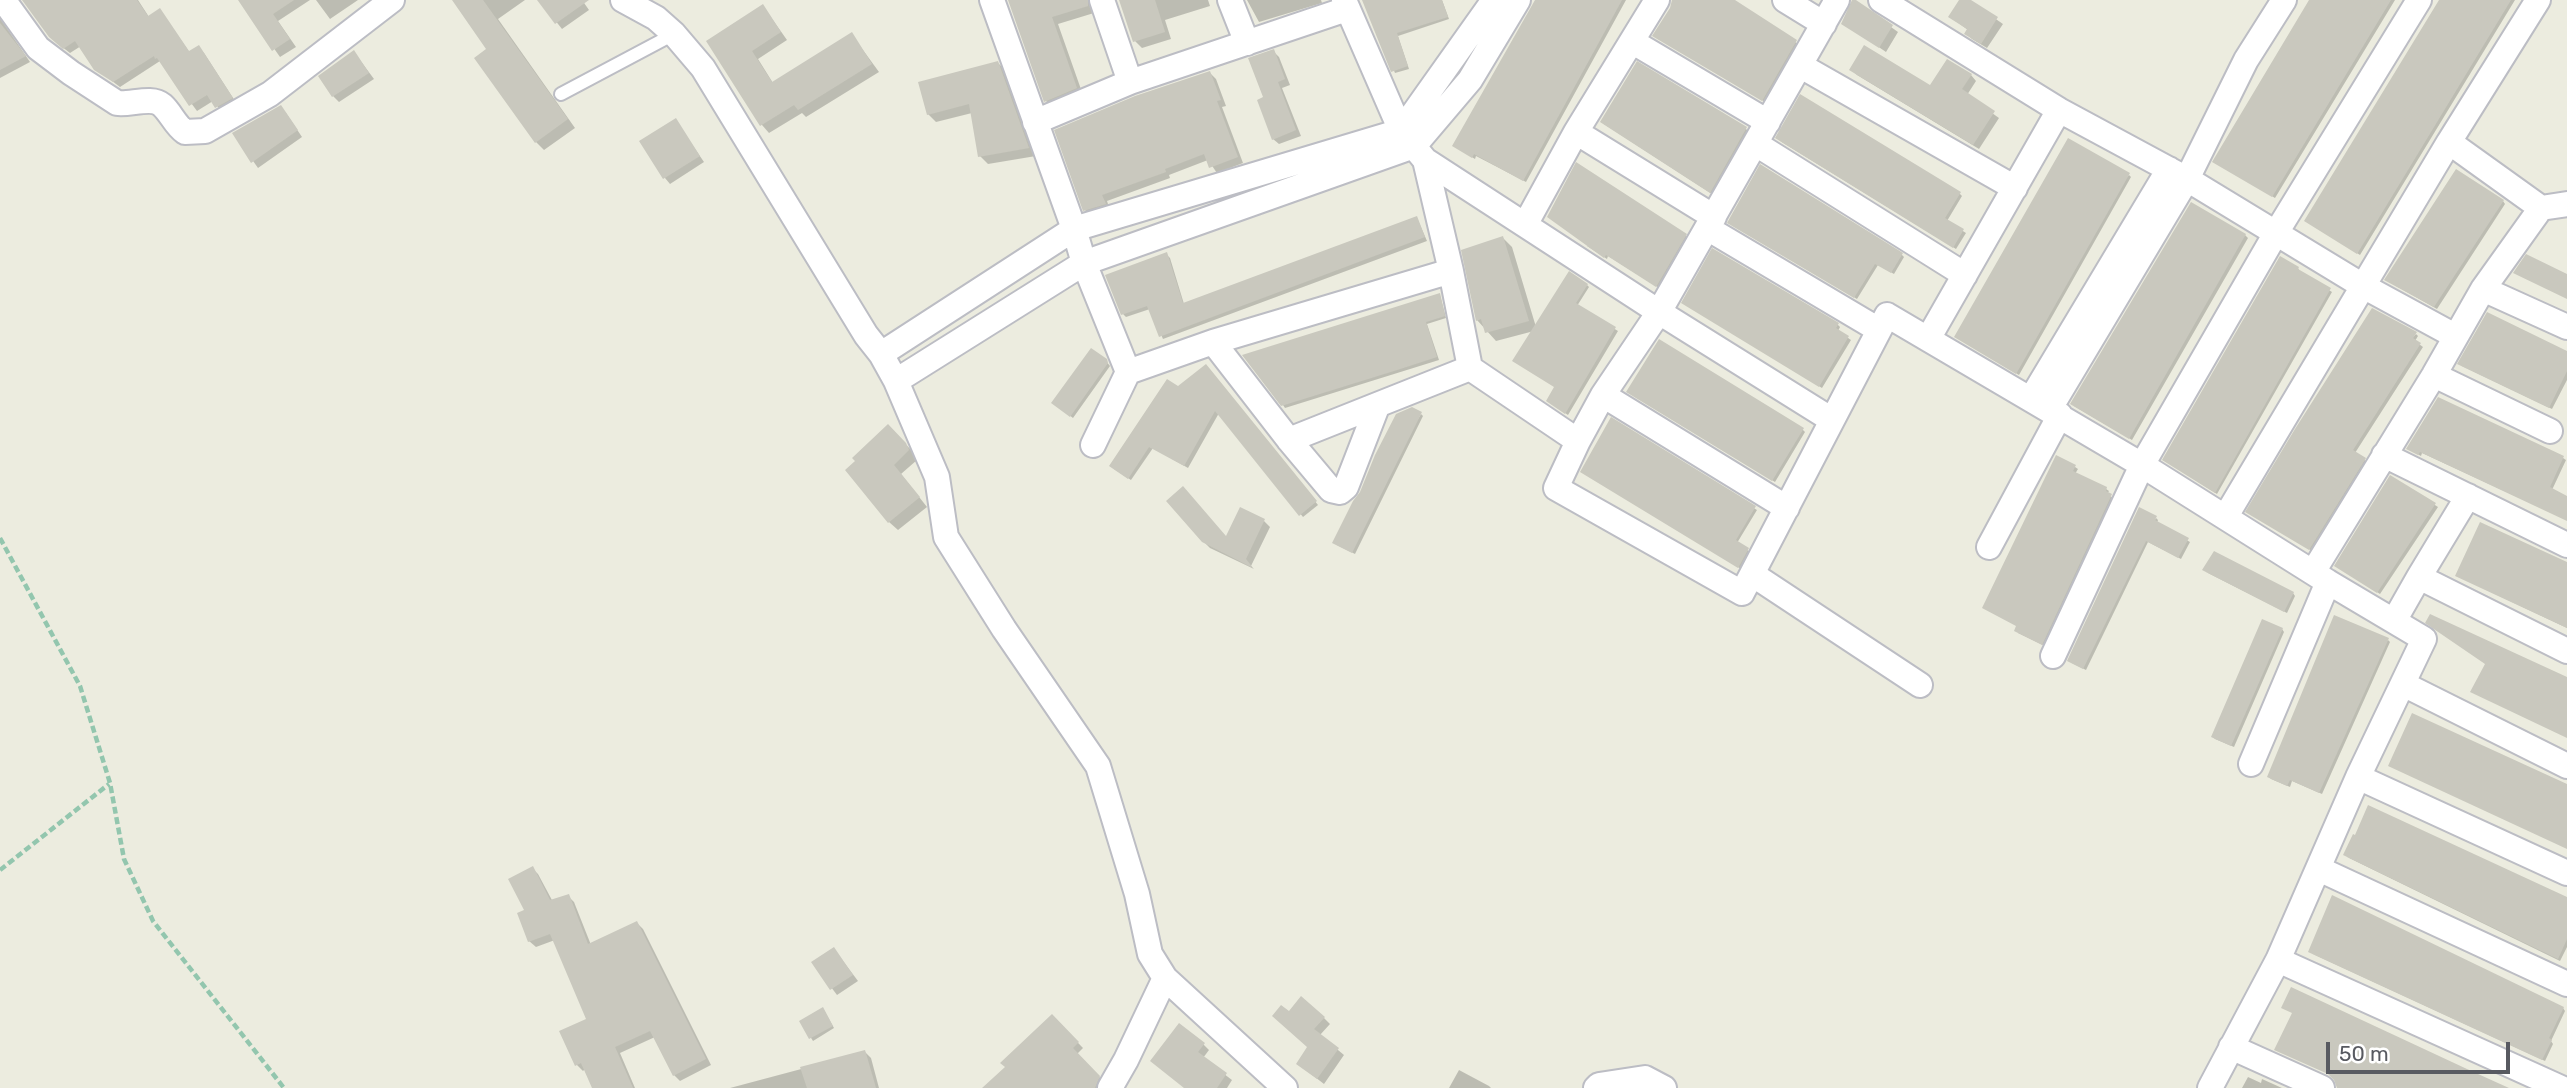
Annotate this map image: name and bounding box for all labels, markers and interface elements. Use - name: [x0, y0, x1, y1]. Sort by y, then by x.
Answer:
- scale bar: [2329, 1028, 2513, 1072]
- text: 50 m: [2339, 1041, 2389, 1066]

